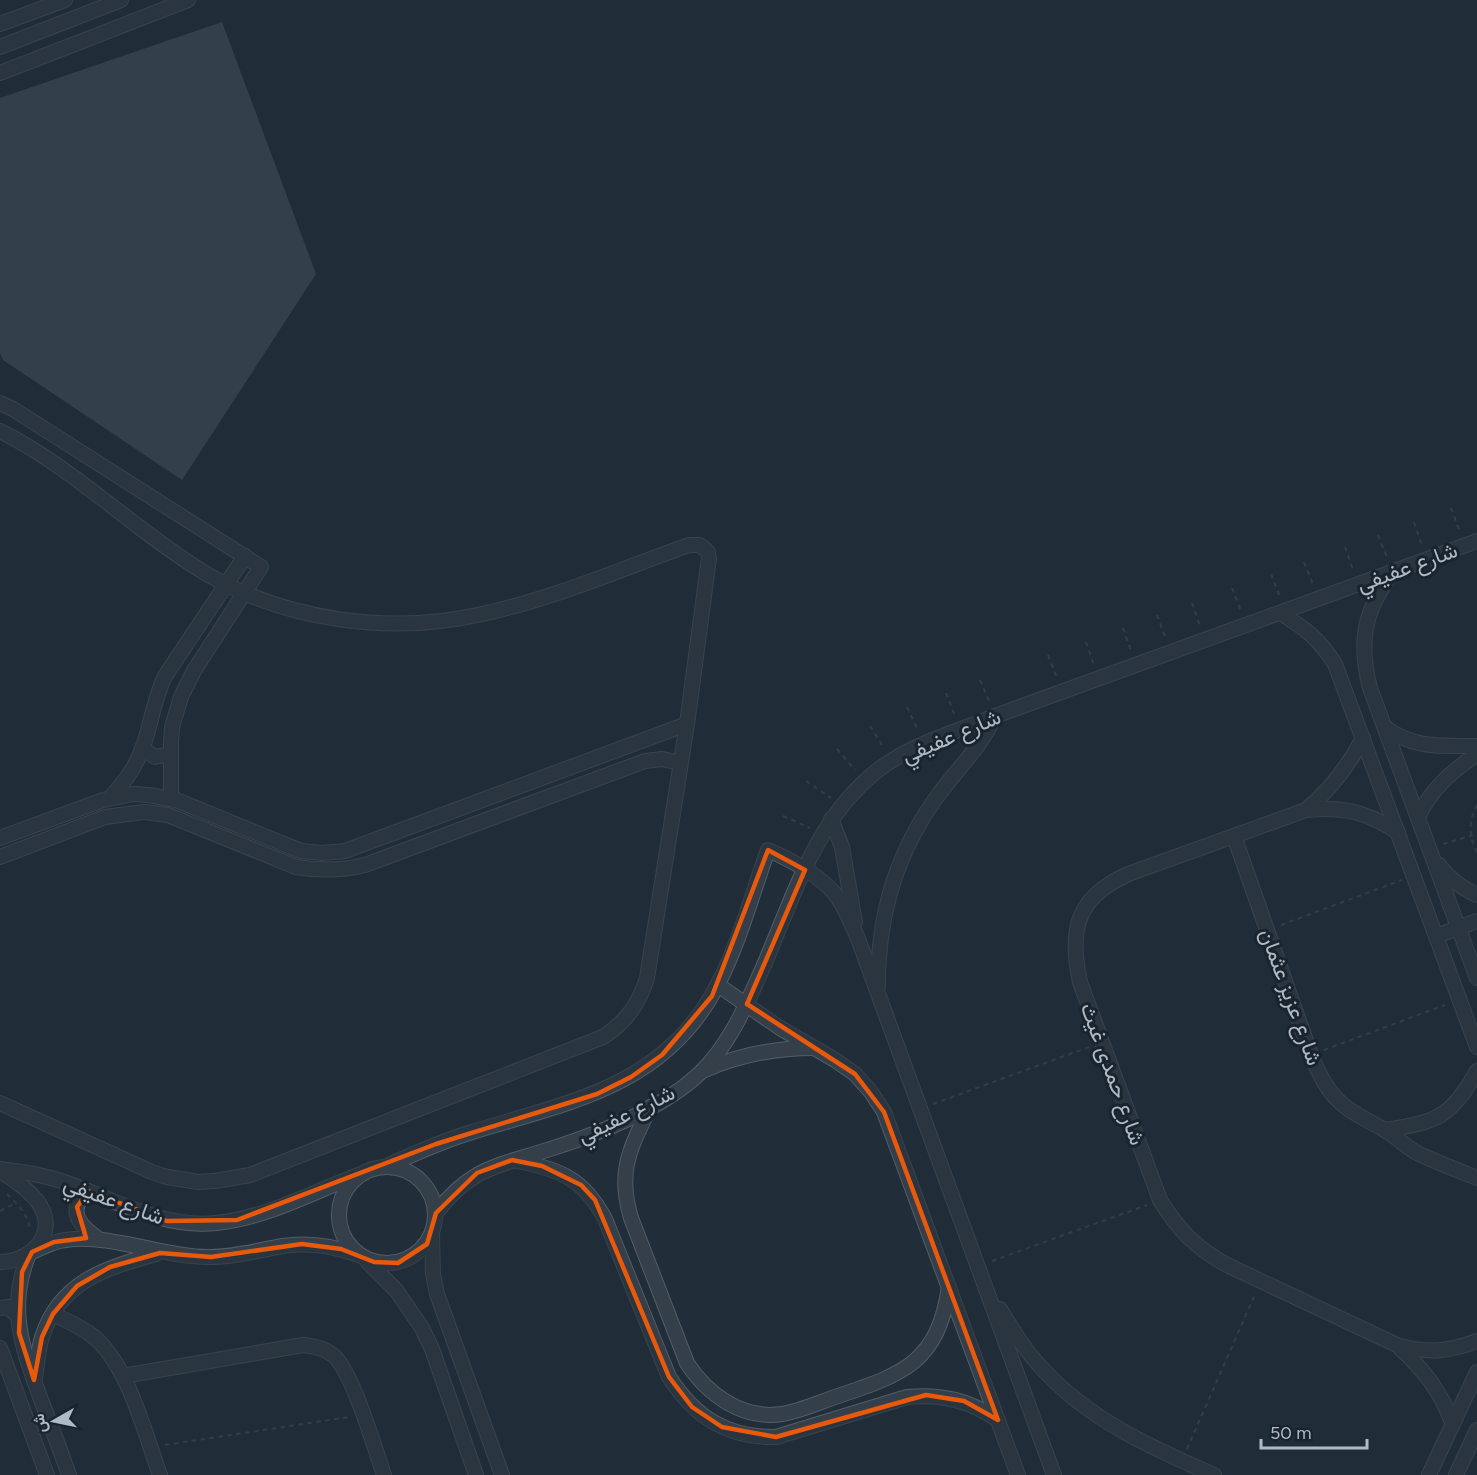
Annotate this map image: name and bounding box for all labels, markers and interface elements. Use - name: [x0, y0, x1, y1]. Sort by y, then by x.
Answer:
- street label: شارع عفيفي: [1353, 536, 1463, 602]
- street label: شارع عفيفي: [897, 703, 1007, 774]
- street label: شارع عزيز عثمان: [1253, 925, 1328, 1070]
- street label: شارع حمدى غيث: [1074, 999, 1151, 1149]
- street label: شارع عفيفي: [573, 1079, 681, 1154]
- street label: شارع عفيفي: [58, 1169, 168, 1235]
- north arrow: [24, 1391, 84, 1451]
- text: ش: [29, 1412, 51, 1434]
- scale bar: [1261, 1412, 1368, 1450]
- text: 50 m: [1270, 1422, 1312, 1444]

